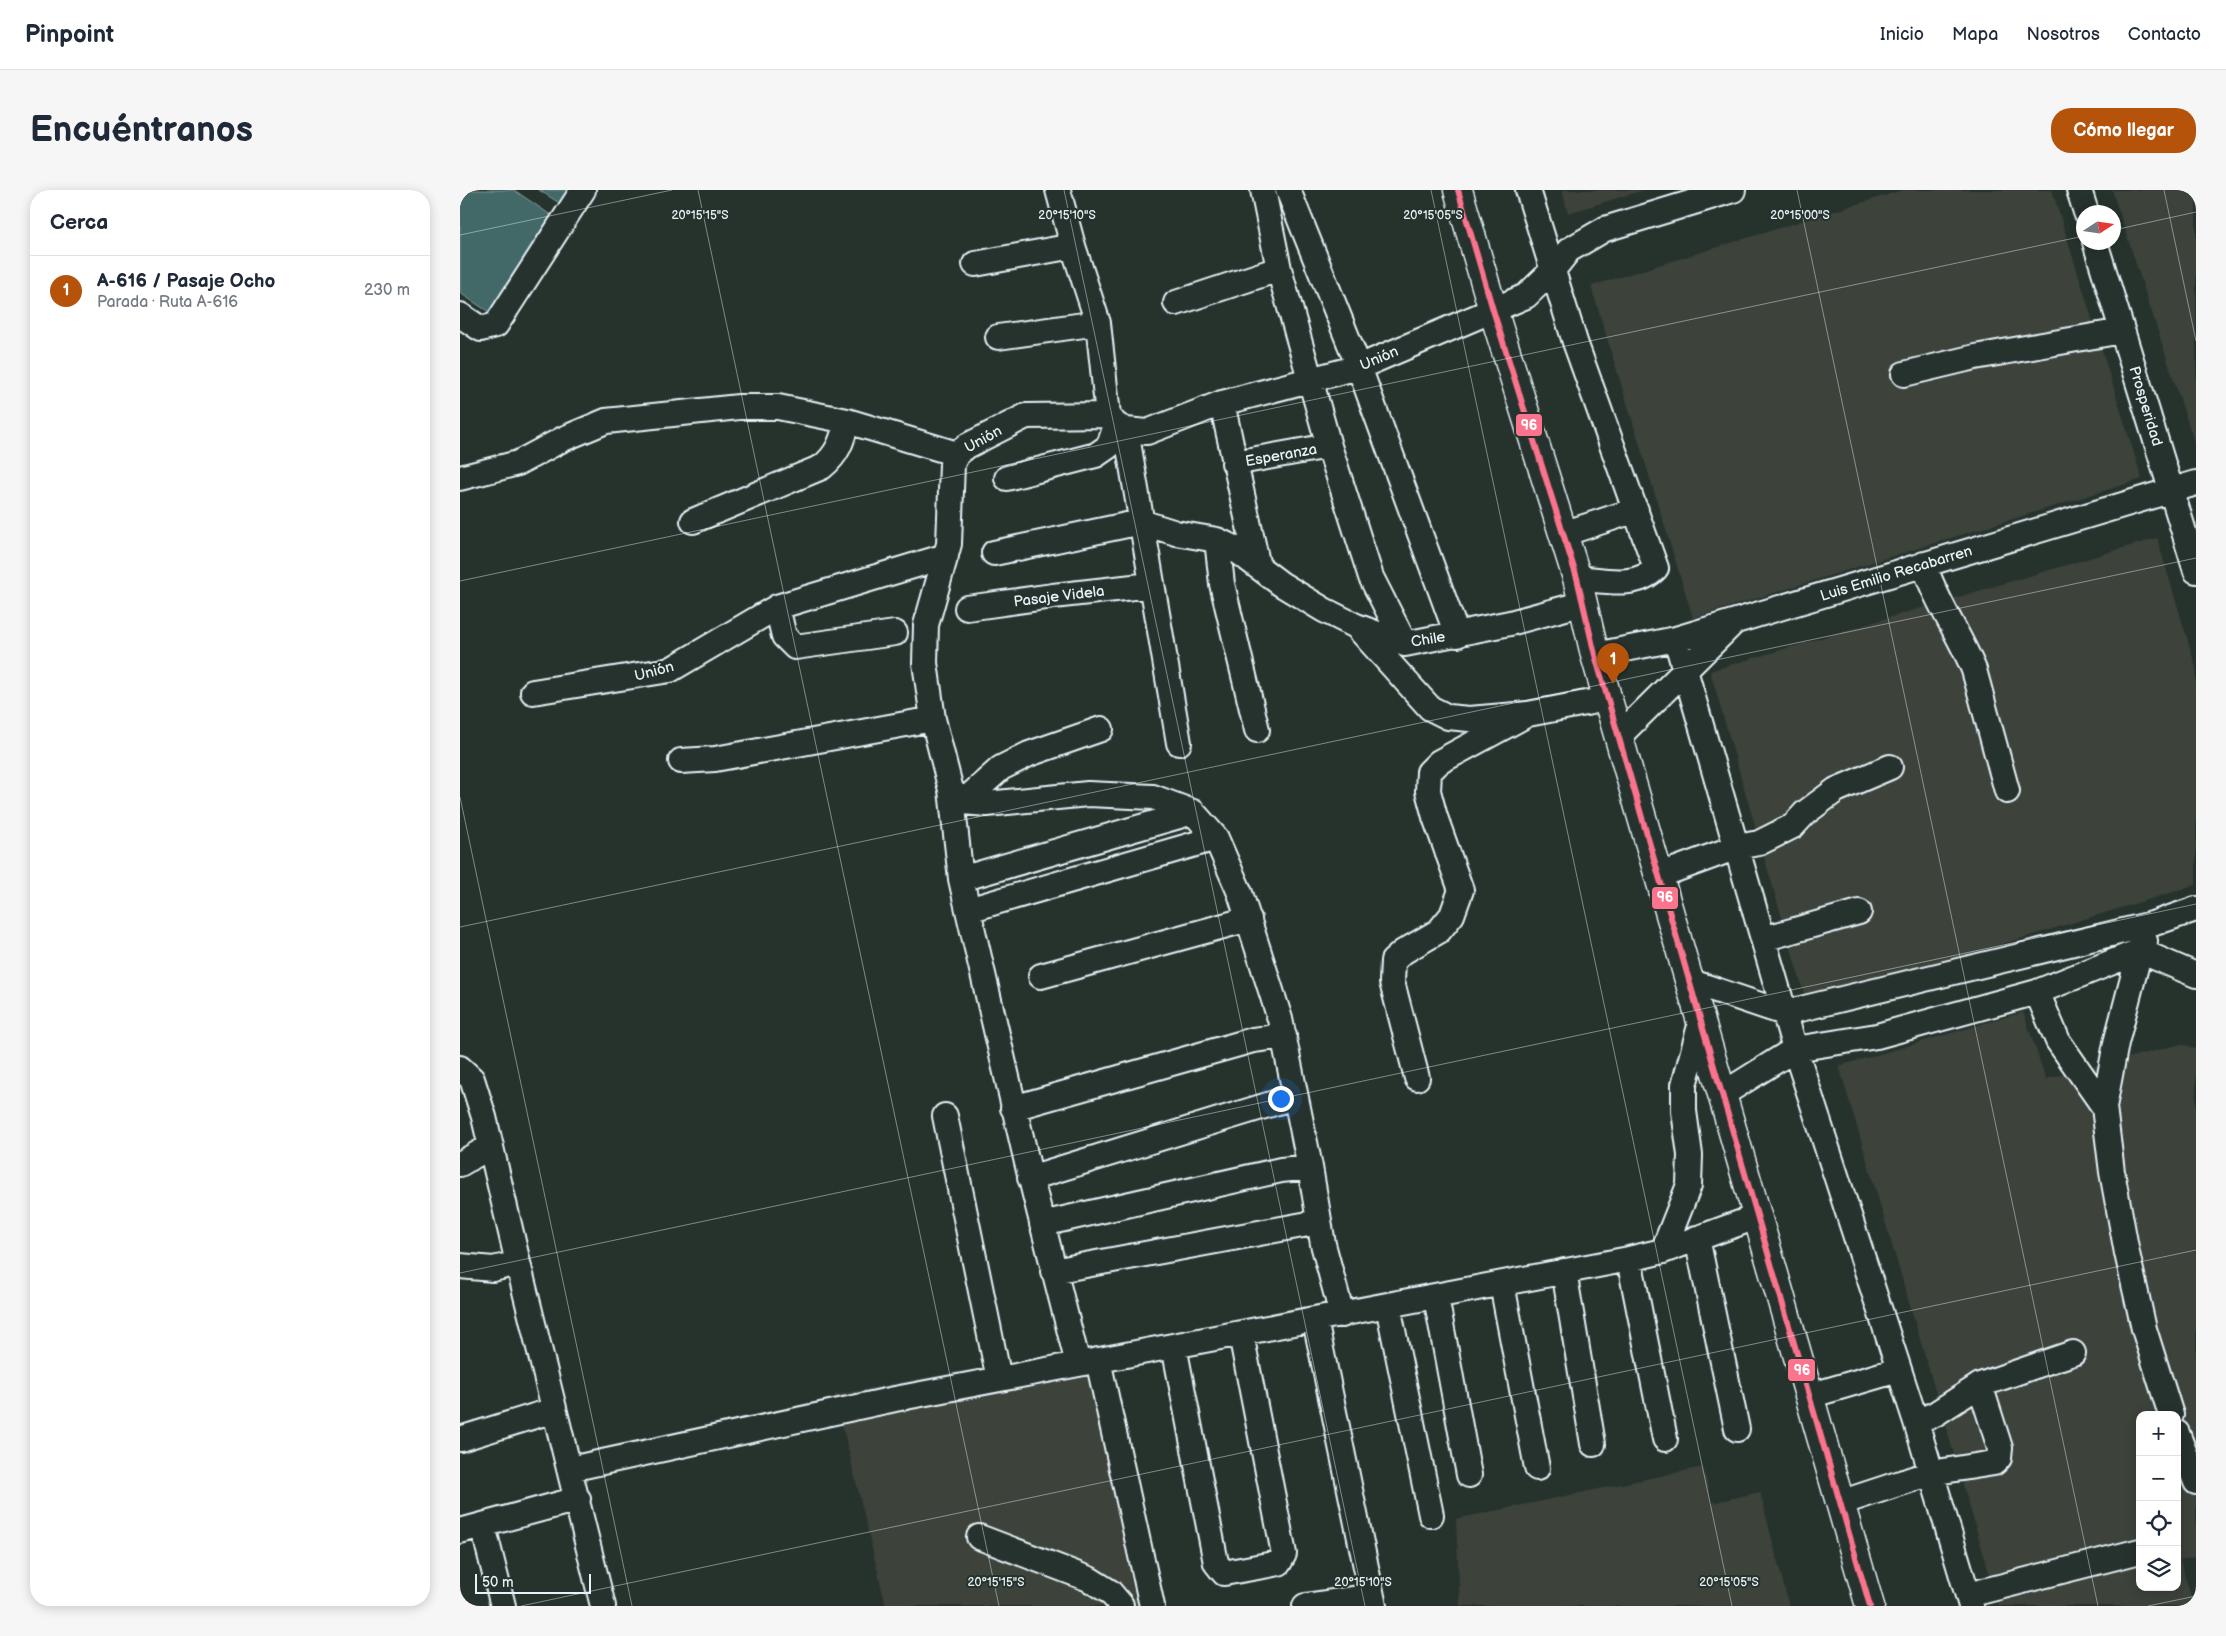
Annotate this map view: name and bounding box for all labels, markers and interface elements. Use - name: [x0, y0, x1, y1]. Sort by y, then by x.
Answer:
- text: Pinpoint: [25, 20, 114, 49]
- text: Inicio: [1880, 24, 1924, 45]
- text: Mapa: [1952, 24, 1998, 45]
- text: Nosotros: [2026, 24, 2100, 45]
- text: Contacto: [2128, 24, 2201, 45]
- button: Cómo llegar: [2051, 108, 2196, 153]
- text: Encuéntranos: [30, 109, 253, 152]
- north arrow: [2076, 205, 2121, 250]
- text: 20°15'15"S: [671, 208, 729, 223]
- text: 20°15'10"S: [1038, 208, 1096, 223]
- text: 20°15'05"S: [1403, 208, 1463, 223]
- text: 20°15'00"S: [1770, 208, 1830, 223]
- text: Cerca: [50, 210, 108, 235]
- text: A-616 / Pasaje Ocho: [97, 270, 275, 293]
- text: 1: [63, 281, 69, 300]
- text: 230 m: [364, 281, 410, 300]
- text: Parada · Ruta A-616: [97, 293, 238, 312]
- street label: Unión: [1357, 342, 1401, 375]
- street label: Prosperidad: [2124, 364, 2167, 448]
- line badge: 96: [1515, 413, 1543, 437]
- text: 96: [1521, 417, 1537, 434]
- street label: Unión: [961, 421, 1005, 457]
- street label: Esperanza: [1244, 440, 1318, 471]
- street label: Luis Emilio Recabarren: [1818, 541, 1974, 606]
- street label: Pasaje Videla: [1013, 582, 1106, 611]
- street label: Chile: [1410, 627, 1447, 652]
- pin: 1: [1597, 643, 1629, 684]
- street label: Unión: [632, 657, 676, 686]
- line badge: 96: [1651, 886, 1679, 910]
- text: 96: [1657, 889, 1673, 906]
- your location: [1268, 1086, 1294, 1112]
- line badge: 96: [1787, 1358, 1816, 1382]
- text: 96: [1794, 1362, 1810, 1379]
- map controls: [2136, 1411, 2181, 1591]
- button: +: [2136, 1411, 2181, 1456]
- button: −: [2136, 1456, 2181, 1501]
- button: locate: [2136, 1501, 2181, 1546]
- button: layers: [2136, 1546, 2181, 1591]
- scale bar: [475, 1571, 591, 1594]
- text: 50 m: [482, 1574, 514, 1591]
- text: 20°15'15"S: [967, 1575, 1025, 1590]
- text: 20°15'10"S: [1334, 1575, 1392, 1590]
- text: 20°15'05"S: [1699, 1575, 1759, 1590]

